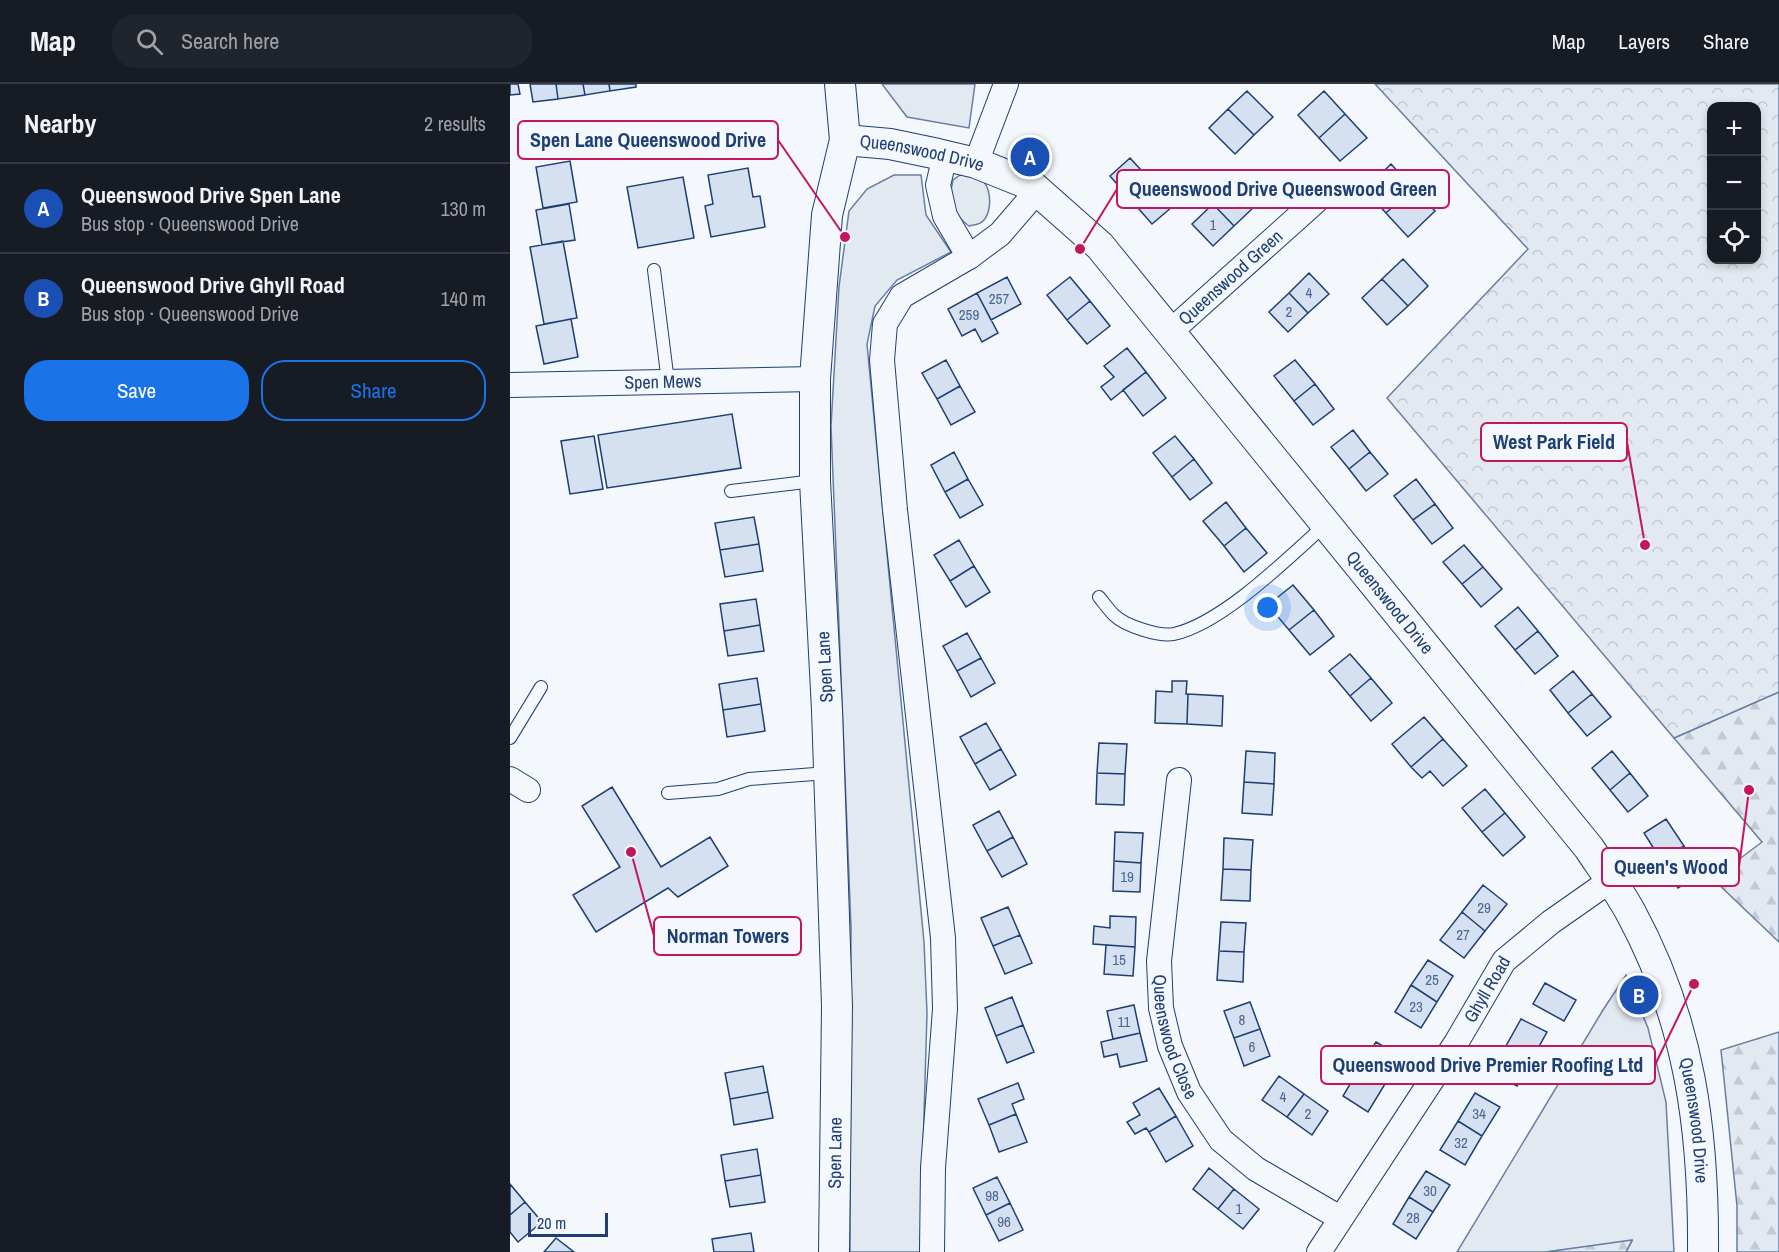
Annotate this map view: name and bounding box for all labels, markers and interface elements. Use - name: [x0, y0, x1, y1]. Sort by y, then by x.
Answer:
- search box: [112, 14, 532, 68]
- text: Map: [30, 22, 76, 60]
- icon: search: [133, 25, 166, 58]
- text: Search here: [181, 26, 279, 56]
- text: Map: [1552, 27, 1585, 56]
- text: Layers: [1618, 27, 1670, 56]
- text: Share: [1703, 27, 1749, 56]
- map controls: [1707, 102, 1761, 264]
- button: +: [1707, 102, 1761, 156]
- text: Nearby: [24, 106, 96, 141]
- text: 2 results: [424, 110, 486, 137]
- callout: Spen Lane Queenswood Drive: [518, 121, 778, 159]
- text: Spen Lane Queenswood Drive: [530, 126, 766, 153]
- street label: Queenswood Drive: [859, 128, 988, 177]
- pin: A: [1010, 134, 1050, 180]
- button: −: [1707, 156, 1761, 210]
- callout: Queenswood Drive Queenswood Green: [1117, 170, 1449, 208]
- text: Queenswood Drive Queenswood Green: [1129, 175, 1437, 202]
- text: Queenswood Drive Spen Lane: [81, 180, 341, 210]
- text: A: [38, 195, 49, 222]
- text: 130 m: [440, 195, 486, 222]
- text: Bus stop · Queenswood Drive: [81, 210, 299, 237]
- button: locate: [1707, 210, 1761, 264]
- house number: 1: [1210, 214, 1217, 235]
- street label: Queenswood Green: [1173, 224, 1288, 331]
- text: Queenswood Drive Ghyll Road: [81, 270, 345, 300]
- house number: 4: [1306, 282, 1313, 303]
- text: B: [38, 285, 49, 312]
- text: 140 m: [440, 285, 486, 312]
- house number: 257: [989, 288, 1009, 309]
- text: Bus stop · Queenswood Drive: [81, 300, 299, 327]
- house number: 2: [1286, 301, 1293, 322]
- house number: 259: [959, 304, 979, 325]
- button: Save: [24, 360, 249, 421]
- button: Share: [261, 360, 486, 421]
- street label: Spen Mews: [624, 368, 702, 395]
- callout: West Park Field: [1481, 423, 1627, 461]
- text: West Park Field: [1493, 428, 1615, 455]
- street label: Queenswood Drive: [1340, 545, 1440, 659]
- your location: [1253, 593, 1282, 622]
- street label: Spen Lane: [810, 631, 839, 703]
- callout: Queen's Wood: [1602, 848, 1739, 886]
- text: Queen's Wood: [1614, 853, 1728, 880]
- house number: 19: [1120, 866, 1134, 887]
- house number: 29: [1477, 897, 1491, 918]
- callout: Norman Towers: [654, 917, 801, 955]
- text: Norman Towers: [667, 922, 789, 949]
- house number: 27: [1456, 924, 1470, 945]
- house number: 15: [1112, 949, 1126, 970]
- street label: Ghyll Road: [1458, 951, 1516, 1027]
- house number: 25: [1425, 969, 1439, 990]
- pin: B: [1620, 972, 1658, 1018]
- street label: Queenswood Close: [1148, 974, 1203, 1104]
- house number: 23: [1409, 996, 1423, 1017]
- house number: 8: [1239, 1009, 1246, 1030]
- house number: 11: [1118, 1011, 1131, 1032]
- house number: 6: [1249, 1036, 1256, 1057]
- callout: Queenswood Drive Premier Roofing Ltd: [1321, 1046, 1655, 1084]
- text: Queenswood Drive Premier Roofing Ltd: [1333, 1051, 1643, 1078]
- street label: Queenswood Drive: [1674, 1055, 1715, 1184]
- house number: 4: [1280, 1086, 1287, 1107]
- house number: 2: [1305, 1103, 1312, 1124]
- house number: 34: [1472, 1103, 1486, 1124]
- street label: Spen Lane: [822, 1117, 848, 1189]
- house number: 32: [1454, 1132, 1468, 1153]
- house number: 30: [1423, 1180, 1437, 1201]
- house number: 98: [985, 1185, 999, 1206]
- house number: 1: [1236, 1198, 1243, 1219]
- house number: 28: [1406, 1207, 1420, 1228]
- scale bar: [528, 1210, 608, 1238]
- house number: 96: [997, 1211, 1011, 1232]
- text: 20 m: [537, 1212, 566, 1234]

